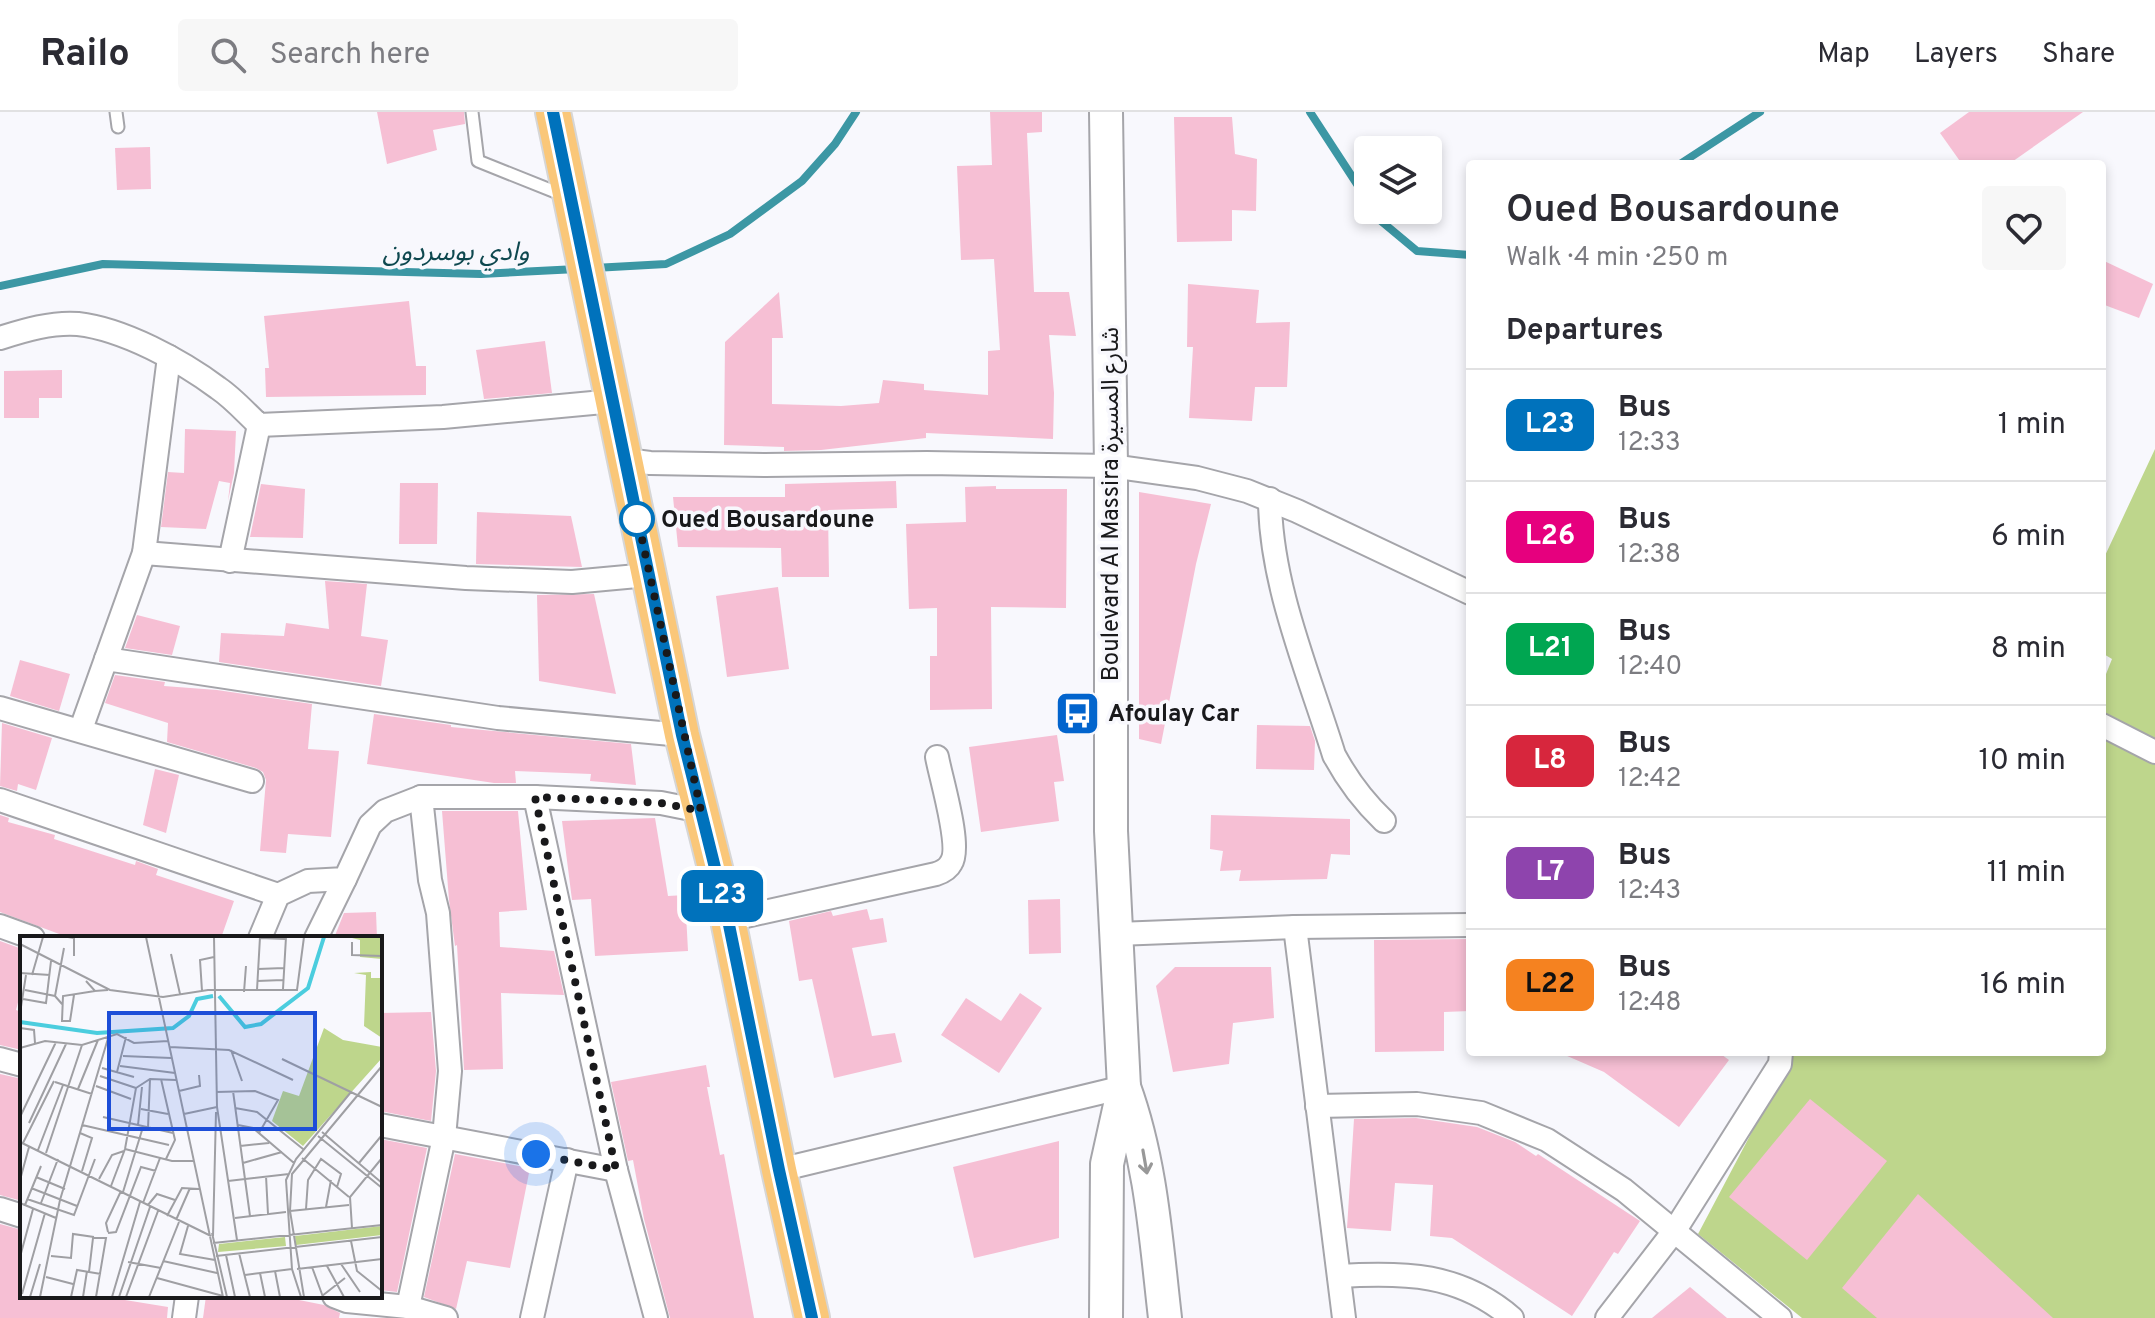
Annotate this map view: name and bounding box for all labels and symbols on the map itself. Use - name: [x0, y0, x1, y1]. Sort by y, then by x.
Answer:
- water label: وادي بوسردون: [383, 237, 530, 271]
- street label: Boulevard Al Massira شارع المسيرة: [1097, 327, 1127, 681]
- marker: Oued Bousardoune: [620, 502, 654, 536]
- place label: Oued Bousardoune: [661, 506, 874, 536]
- bus stop icon: Afoulay Car: [1053, 689, 1101, 737]
- place label: Afoulay Car: [1108, 700, 1240, 730]
- line badge: L23: [676, 870, 768, 922]
- inset map: [20, 936, 382, 1298]
- your location: [516, 1134, 556, 1174]
- one-way arrow: [1139, 1148, 1154, 1174]

